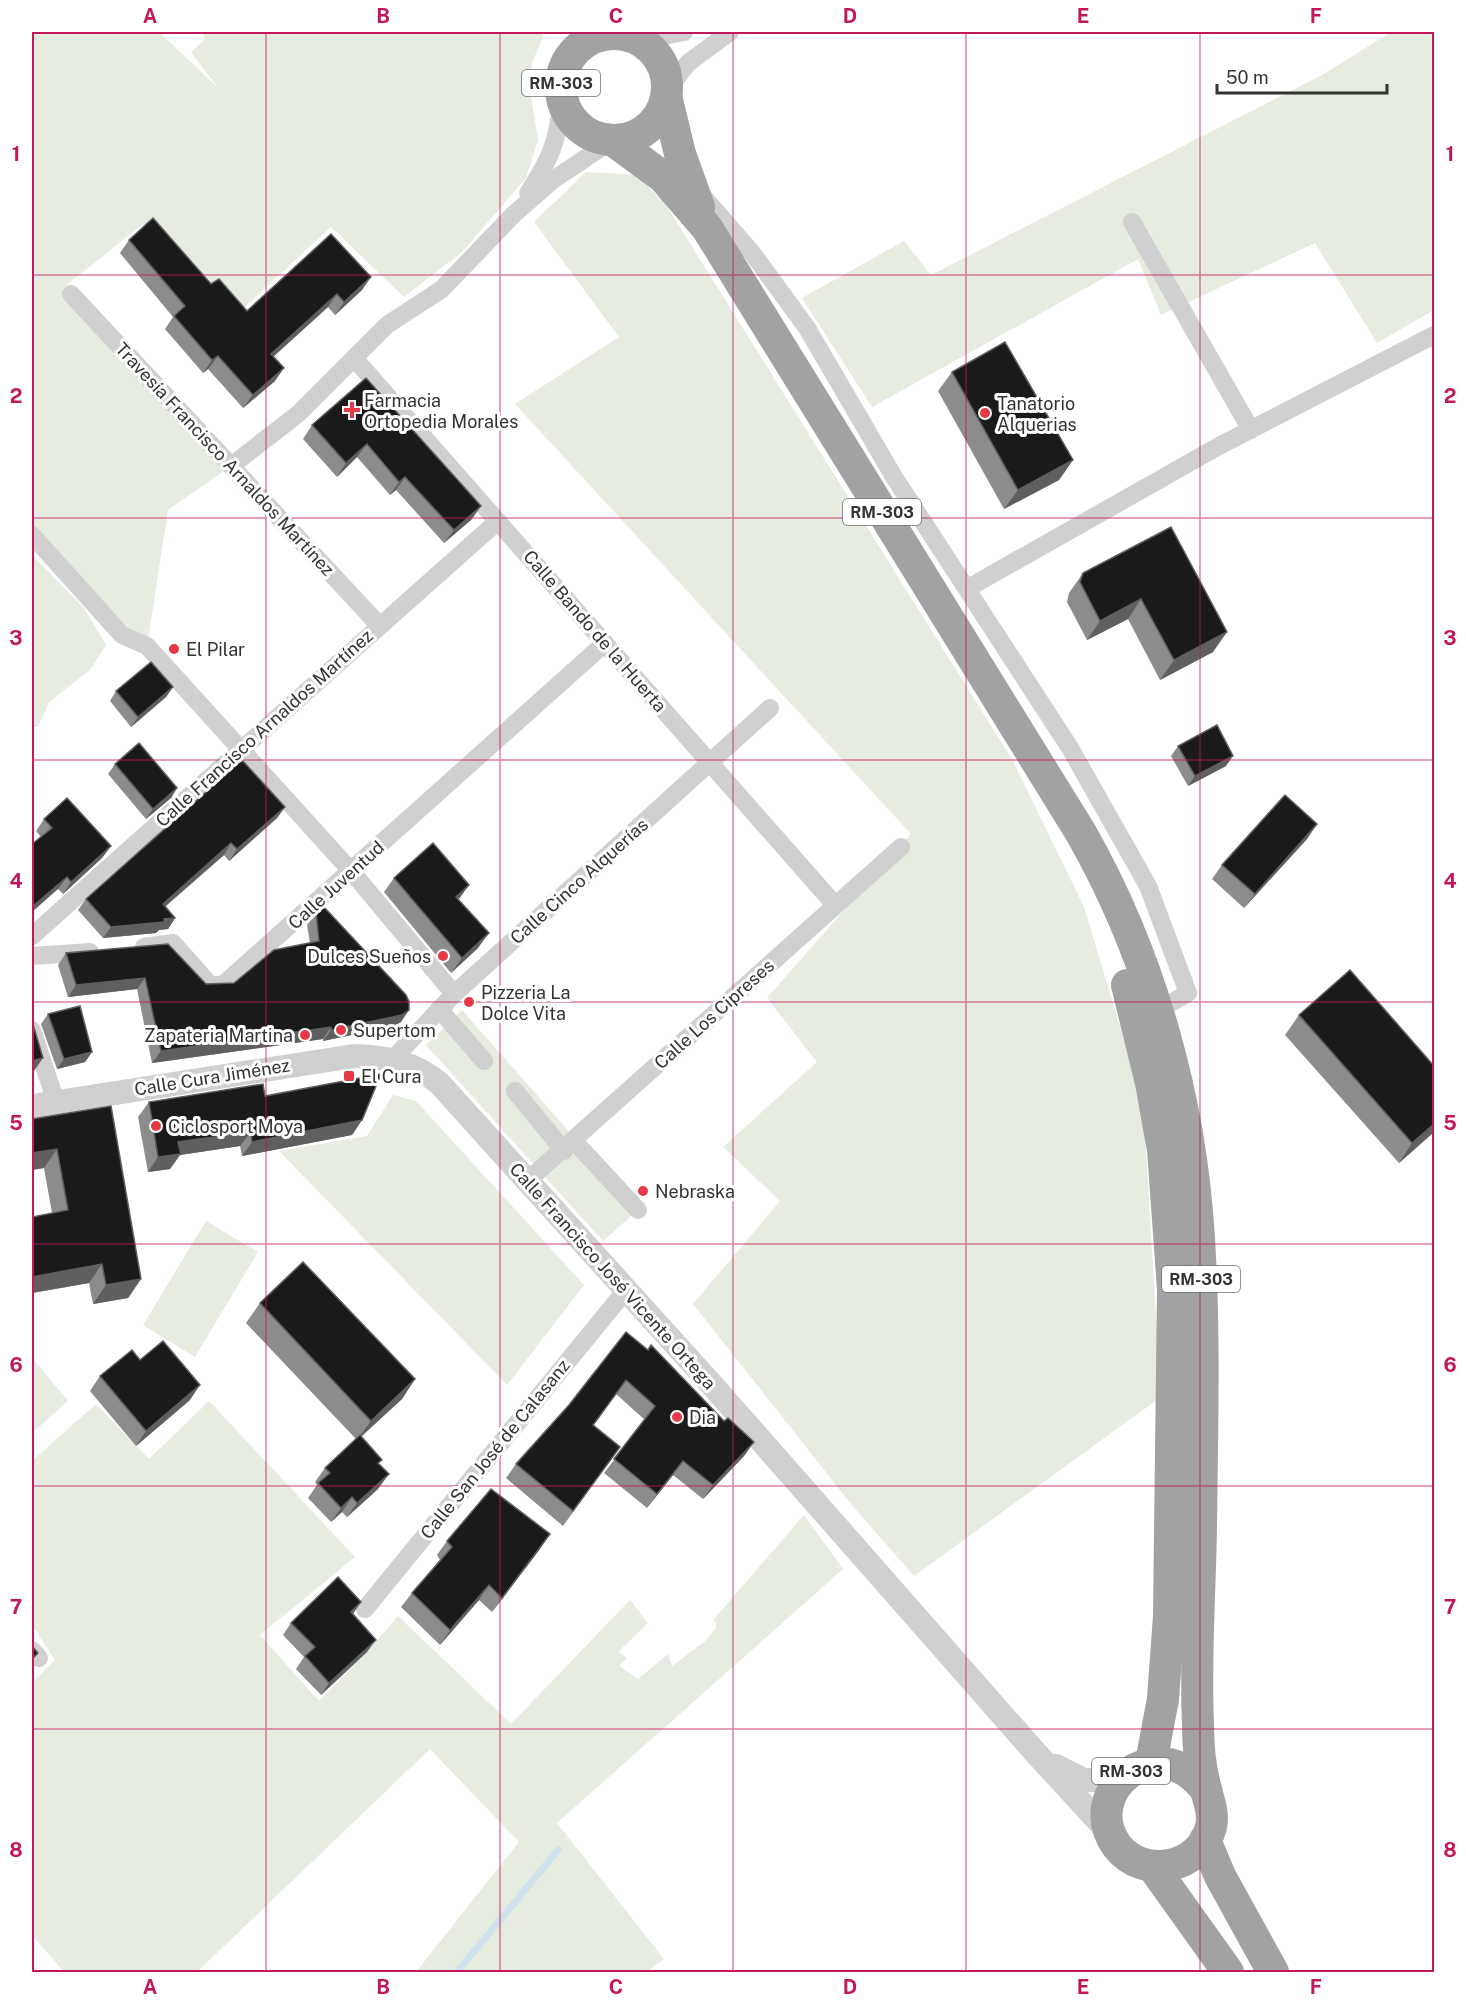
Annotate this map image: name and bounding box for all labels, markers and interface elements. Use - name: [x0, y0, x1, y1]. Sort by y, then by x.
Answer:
- text: A: [143, 4, 157, 28]
- text: B: [376, 4, 390, 28]
- text: C: [609, 4, 623, 28]
- text: D: [843, 4, 857, 28]
- text: E: [1077, 4, 1089, 28]
- text: F: [1310, 4, 1322, 28]
- scale bar: [1217, 57, 1386, 95]
- text: 50 m: [1226, 67, 1269, 88]
- road number: RM-303: [522, 70, 600, 96]
- text: 1: [12, 142, 20, 166]
- text: 1: [1446, 142, 1454, 166]
- street label: Travesía Francisco Arnaldos Martínez: [111, 338, 339, 580]
- text: 2: [10, 384, 22, 408]
- text: 2: [1444, 384, 1456, 408]
- place label: Farmacia Ortopedia Morales: [364, 390, 518, 432]
- place label: Tanatorio Alquerias: [997, 393, 1077, 435]
- marker: Farmacia Ortopedia Morales: [345, 403, 359, 417]
- marker: Tanatorio Alquerias: [978, 406, 992, 420]
- road number: RM-303: [843, 499, 921, 525]
- street label: Calle Bando de la Huerta: [519, 546, 671, 716]
- street label: Calle Francisco Arnaldos Martínez: [151, 625, 377, 831]
- text: 3: [9, 626, 23, 650]
- text: 3: [1443, 626, 1457, 650]
- place label: El Pilar: [186, 639, 245, 660]
- marker: El Pilar: [167, 642, 181, 656]
- street label: Calle Cinco Alquerías: [506, 814, 652, 948]
- street label: Calle Juventud: [284, 837, 388, 933]
- text: 4: [9, 869, 23, 893]
- text: 4: [1443, 869, 1457, 893]
- place label: Dulces Sueños: [307, 946, 431, 967]
- marker: Dulces Sueños: [436, 949, 450, 963]
- street label: Calle Los Cipreses: [650, 955, 778, 1073]
- place label: Pizzeria La Dolce Vita: [481, 982, 570, 1024]
- marker: Pizzeria La Dolce Vita: [462, 995, 476, 1009]
- place label: Supertom: [353, 1020, 436, 1041]
- marker: Supertom: [334, 1023, 348, 1037]
- place label: Zapateria Martina: [144, 1025, 293, 1046]
- marker: Zapateria Martina: [298, 1028, 312, 1042]
- street label: Calle Cura Jiménez: [133, 1054, 291, 1100]
- place label: El Cura: [361, 1066, 421, 1087]
- marker: El Cura: [342, 1069, 356, 1083]
- text: 5: [9, 1111, 23, 1135]
- text: 5: [1443, 1111, 1457, 1135]
- place label: Ciclosport Moya: [168, 1116, 303, 1137]
- marker: Ciclosport Moya: [149, 1119, 163, 1133]
- street label: Calle Francisco José Vicente Ortega: [506, 1158, 720, 1394]
- place label: Nebraska: [655, 1181, 735, 1202]
- marker: Nebraska: [636, 1184, 650, 1198]
- road number: RM-303: [1162, 1266, 1240, 1292]
- text: 6: [9, 1353, 23, 1377]
- text: 6: [1443, 1353, 1457, 1377]
- street label: Calle San José de Calasanz: [416, 1355, 574, 1543]
- place label: Dia: [689, 1407, 716, 1428]
- marker: Dia: [670, 1410, 684, 1424]
- text: 7: [10, 1595, 22, 1619]
- text: 7: [1444, 1595, 1456, 1619]
- road number: RM-303: [1092, 1758, 1170, 1784]
- text: 8: [9, 1838, 23, 1862]
- text: 8: [1443, 1838, 1457, 1862]
- text: A: [143, 1975, 157, 1999]
- text: B: [376, 1975, 390, 1999]
- text: C: [609, 1975, 623, 1999]
- text: D: [843, 1975, 857, 1999]
- text: E: [1077, 1975, 1089, 1999]
- text: F: [1310, 1975, 1322, 1999]

